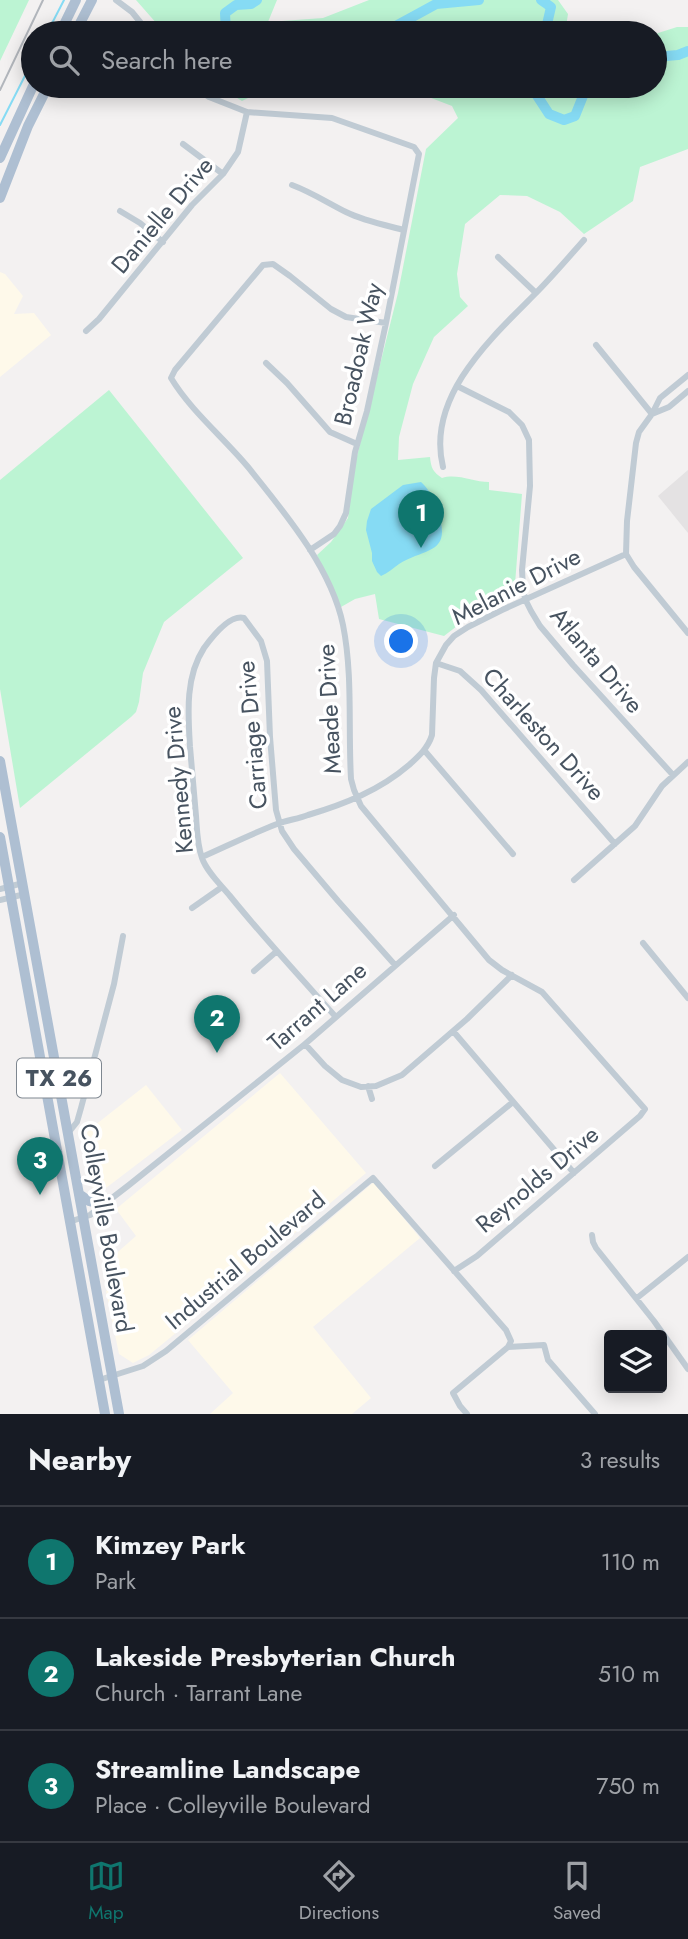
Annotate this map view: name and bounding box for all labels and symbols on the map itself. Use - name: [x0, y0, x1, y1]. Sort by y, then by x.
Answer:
- street label: Danielle Drive: [103, 149, 221, 281]
- street label: Broadoak Way: [325, 279, 391, 429]
- pin: 1: [398, 490, 444, 548]
- street label: Melanie Drive: [445, 538, 587, 634]
- street label: Atlanta Drive: [542, 599, 652, 721]
- your location: [384, 624, 418, 658]
- street label: Meade Drive: [308, 643, 350, 775]
- street label: Carriage Drive: [228, 659, 276, 811]
- street label: Charleston Drive: [475, 660, 613, 808]
- street label: Kennedy Drive: [154, 705, 202, 855]
- street label: Tarrant Lane: [260, 953, 374, 1059]
- pin: 2: [194, 995, 240, 1053]
- road number: TX 26: [17, 1058, 101, 1098]
- street label: Reynolds Drive: [468, 1117, 606, 1241]
- street label: Colleyville Boulevard: [71, 1121, 143, 1335]
- pin: 3: [17, 1137, 63, 1195]
- street label: Industrial Boulevard: [157, 1182, 333, 1338]

